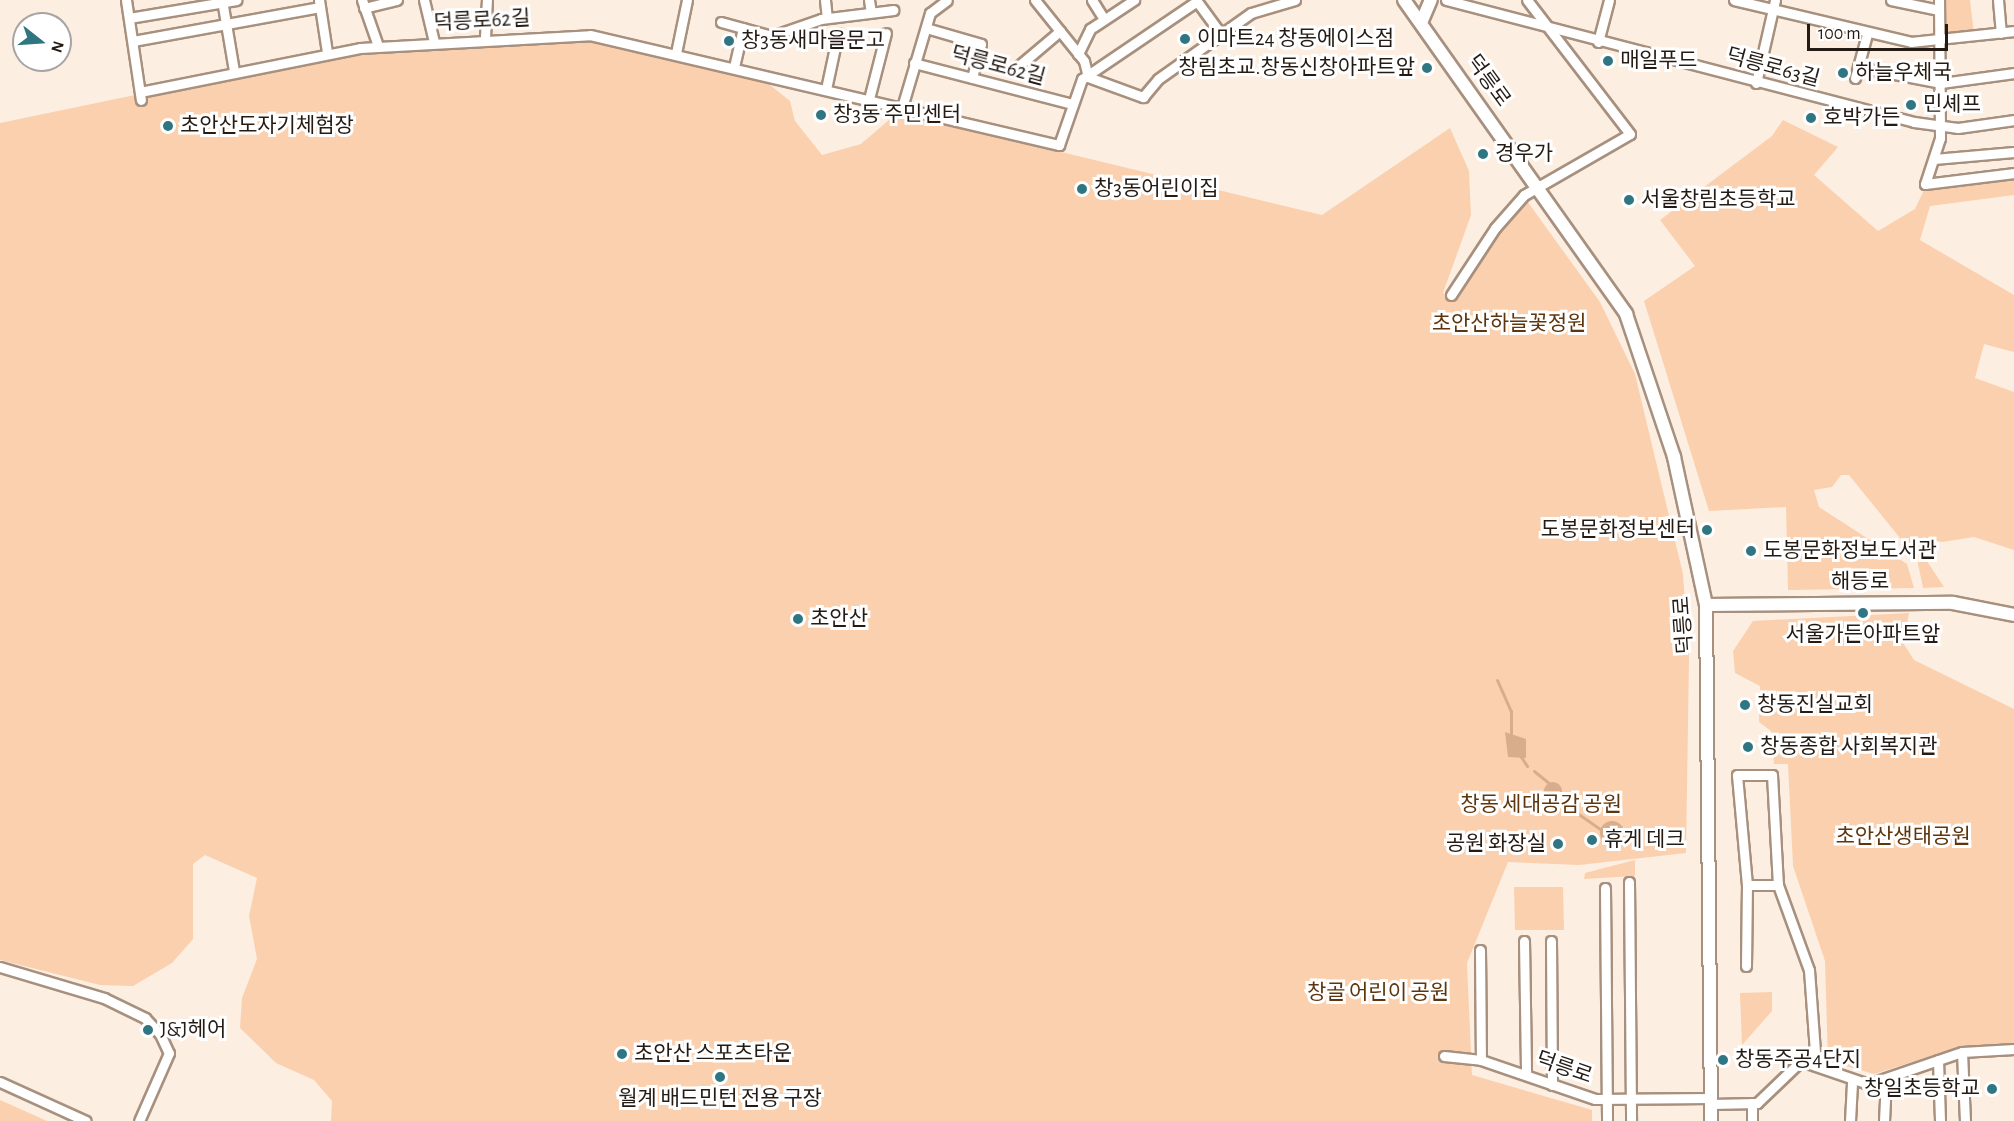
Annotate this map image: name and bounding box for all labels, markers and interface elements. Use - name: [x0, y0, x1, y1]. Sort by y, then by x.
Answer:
- street label: 덕릉로62길: [433, 6, 531, 36]
- north arrow: [12, 12, 72, 72]
- scale bar: [1810, 12, 1951, 50]
- text: 100 m: [1818, 25, 1861, 43]
- place label: 이마트24 창동에이스점: [1197, 26, 1394, 52]
- place label: 창3동새마을문고: [741, 28, 885, 54]
- marker: 이마트24 창동에이스점: [1178, 32, 1192, 46]
- marker: 창3동새마을문고: [722, 34, 736, 48]
- text: N: [48, 39, 67, 54]
- street label: 덕릉로62길: [948, 41, 1048, 91]
- street label: 덕릉로63길: [1723, 43, 1823, 93]
- place label: 매일푸드: [1620, 48, 1697, 74]
- street label: 덕릉로: [1461, 50, 1515, 112]
- marker: 매일푸드: [1601, 54, 1615, 68]
- place label: 창림초교.창동신창아파트앞: [1178, 55, 1415, 81]
- place label: 하늘우체국: [1855, 60, 1952, 86]
- marker: 창림초교.창동신창아파트앞: [1420, 61, 1434, 75]
- marker: 하늘우체국: [1836, 66, 1850, 80]
- place label: 민셰프: [1923, 92, 1981, 118]
- marker: 민셰프: [1904, 98, 1918, 112]
- place label: 창3동 주민센터: [833, 102, 961, 128]
- place label: 호박가든: [1823, 105, 1900, 131]
- marker: 창3동 주민센터: [814, 108, 828, 122]
- marker: 호박가든: [1804, 111, 1818, 125]
- place label: 초안산도자기체험장: [180, 113, 354, 139]
- marker: 초안산도자기체험장: [161, 119, 175, 133]
- place label: 경우가: [1495, 141, 1553, 167]
- marker: 경우가: [1476, 147, 1490, 161]
- place label: 창3동어린이집: [1094, 176, 1219, 202]
- marker: 창3동어린이집: [1075, 182, 1089, 196]
- place label: 서울창림초등학교: [1641, 187, 1796, 213]
- marker: 서울창림초등학교: [1622, 193, 1636, 207]
- park label: 초안산하늘꽃정원: [1432, 311, 1586, 337]
- place label: 도봉문화정보센터: [1540, 517, 1695, 543]
- marker: 도봉문화정보센터: [1700, 523, 1714, 537]
- place label: 도봉문화정보도서관: [1763, 538, 1937, 564]
- marker: 도봉문화정보도서관: [1744, 544, 1758, 558]
- street label: 해등로: [1831, 569, 1889, 595]
- street label: 덕릉로: [1669, 595, 1699, 655]
- place label: 초안산: [810, 606, 868, 632]
- marker: 서울가든아파트앞: [1856, 606, 1870, 620]
- marker: 초안산: [791, 612, 805, 626]
- place label: 서울가든아파트앞: [1786, 622, 1940, 648]
- place label: 창동진실교회: [1757, 692, 1873, 718]
- marker: 창동진실교회: [1738, 698, 1752, 712]
- place label: 창동종합 사회복지관: [1760, 734, 1937, 760]
- marker: 창동종합 사회복지관: [1741, 740, 1755, 754]
- park label: 창동 세대공감 공원: [1460, 792, 1622, 818]
- park label: 초안산생태공원: [1835, 824, 1971, 850]
- place label: 휴게 데크: [1604, 827, 1685, 853]
- place label: 공원 화장실: [1446, 831, 1546, 857]
- marker: 휴게 데크: [1585, 833, 1599, 847]
- marker: 공원 화장실: [1551, 837, 1565, 851]
- park label: 창골 어린이 공원: [1307, 980, 1449, 1006]
- place label: J&J헤어: [160, 1017, 226, 1043]
- marker: J&J헤어: [141, 1023, 155, 1037]
- place label: 초안산 스포츠타운: [634, 1041, 792, 1067]
- marker: 초안산 스포츠타운: [615, 1047, 629, 1061]
- street label: 덕릉로: [1532, 1047, 1596, 1089]
- place label: 창동주공4단지: [1735, 1047, 1861, 1073]
- marker: 창동주공4단지: [1716, 1053, 1730, 1067]
- marker: 월계 배드민턴 전용 구장: [713, 1070, 727, 1084]
- place label: 창일초등학교: [1864, 1076, 1980, 1102]
- marker: 창일초등학교: [1985, 1082, 1999, 1096]
- place label: 월계 배드민턴 전용 구장: [618, 1086, 822, 1112]

